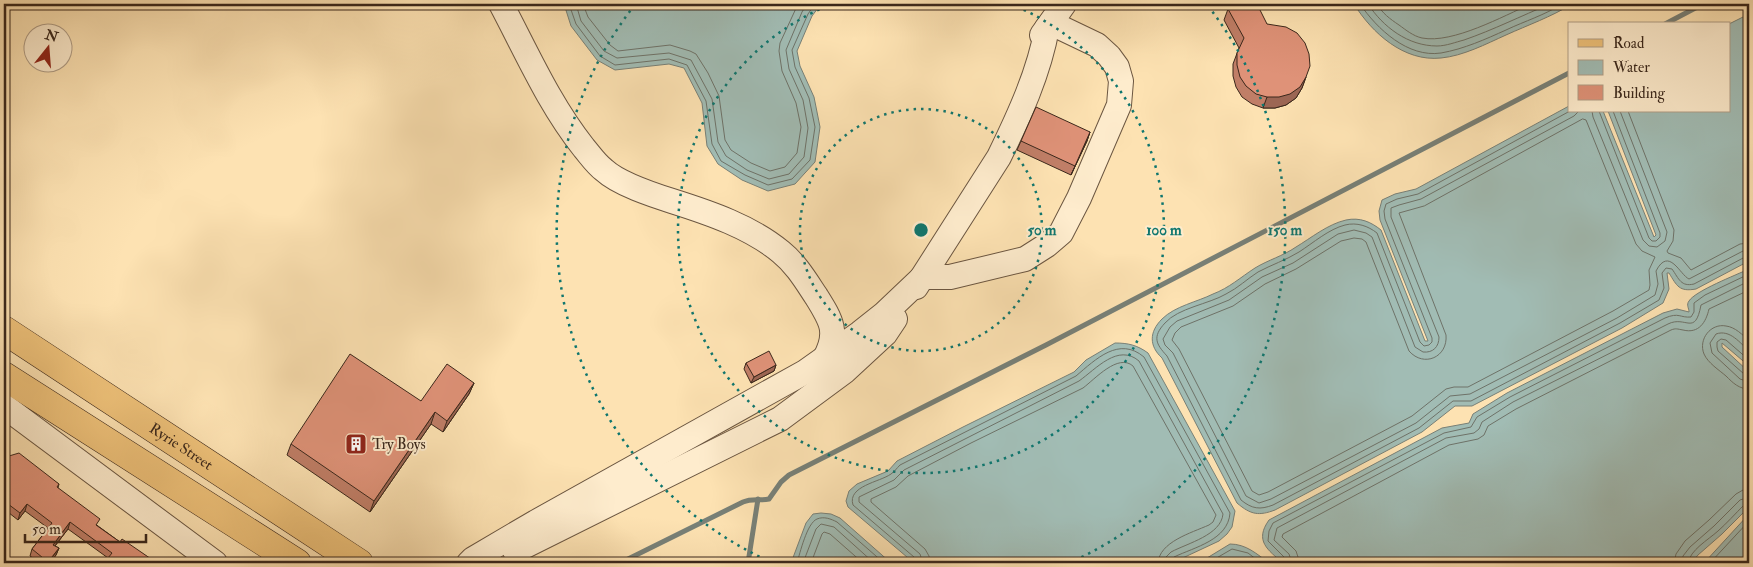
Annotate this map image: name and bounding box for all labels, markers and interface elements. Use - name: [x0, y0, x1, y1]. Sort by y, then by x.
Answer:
- north arrow: [22, 22, 72, 72]
- legend: [1568, 22, 1730, 112]
- text: N: [42, 26, 61, 46]
- text: Road: [1613, 34, 1645, 53]
- text: Water: [1612, 58, 1650, 77]
- text: Building: [1613, 84, 1665, 103]
- centre of rings: [912, 221, 930, 239]
- text: 50 m: [1028, 221, 1057, 240]
- text: 100 m: [1146, 221, 1182, 240]
- text: 150 m: [1268, 221, 1302, 240]
- street label: Ryrie Street: [146, 419, 216, 475]
- building icon: Try Boys: [344, 432, 368, 456]
- place label: Try Boys: [372, 435, 426, 454]
- scale bar: [25, 512, 146, 544]
- text: 50 m: [32, 520, 61, 539]

